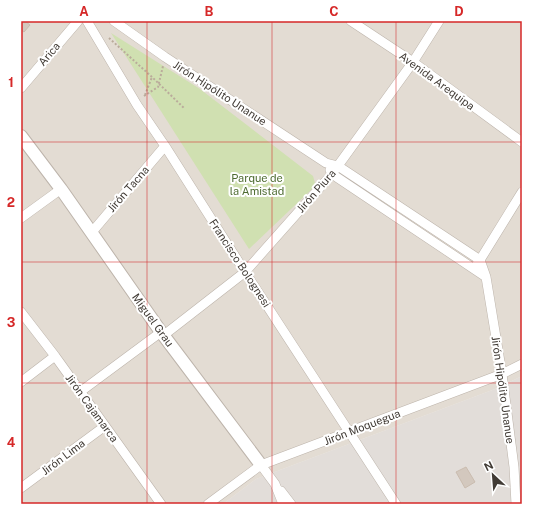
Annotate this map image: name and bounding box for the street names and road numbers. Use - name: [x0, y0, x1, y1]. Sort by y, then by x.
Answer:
- street label: Arica: [36, 40, 62, 68]
- street label: Avenida Arequipa: [397, 50, 477, 112]
- street label: Jirón Hipólito Unanue: [171, 58, 269, 128]
- street label: Jirón Tacna: [105, 164, 151, 214]
- street label: Jirón Piura: [294, 167, 338, 215]
- street label: Francisco Bolognesi: [207, 217, 273, 309]
- street label: Miguel Grau: [130, 291, 176, 349]
- street label: Jirón Hipólito Unanue: [490, 335, 516, 445]
- street label: Jirón Cajamarca: [63, 372, 121, 444]
- street label: Jirón Moquegua: [322, 407, 402, 447]
- street label: Jirón Lima: [39, 437, 87, 477]

